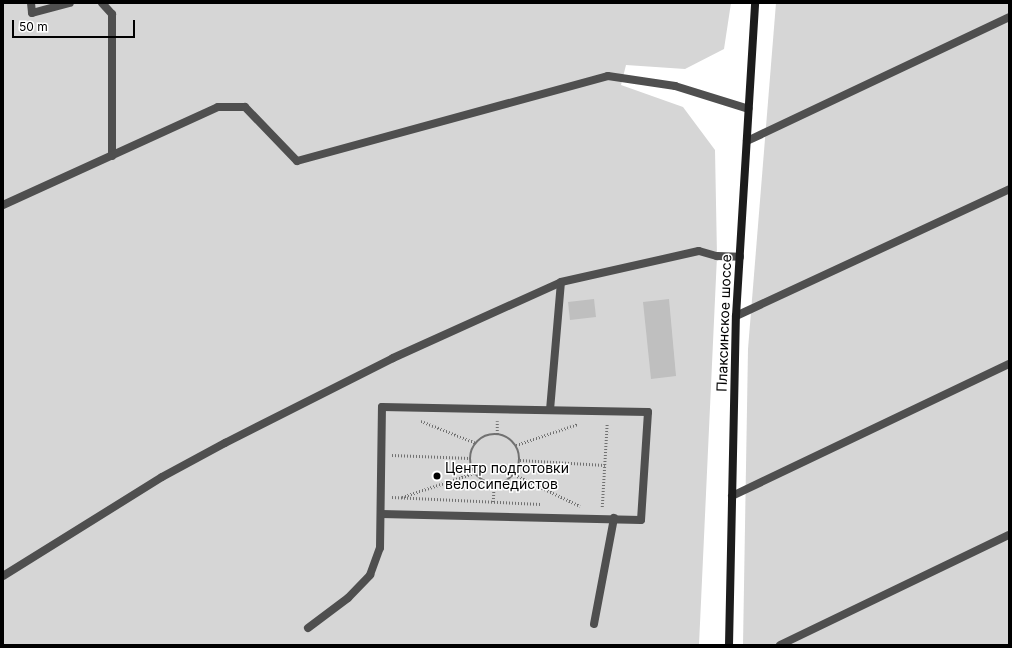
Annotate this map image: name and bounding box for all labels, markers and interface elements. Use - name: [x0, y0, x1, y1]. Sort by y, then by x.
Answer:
- scale bar: [14, 12, 137, 38]
- text: 50 m: [19, 19, 48, 34]
- street label: Плаксинское шоссе: [713, 254, 735, 392]
- place label: Центр подготовки велосипедистов: [445, 460, 569, 492]
- marker: Центр подготовки велосипедистов: [432, 471, 442, 481]

